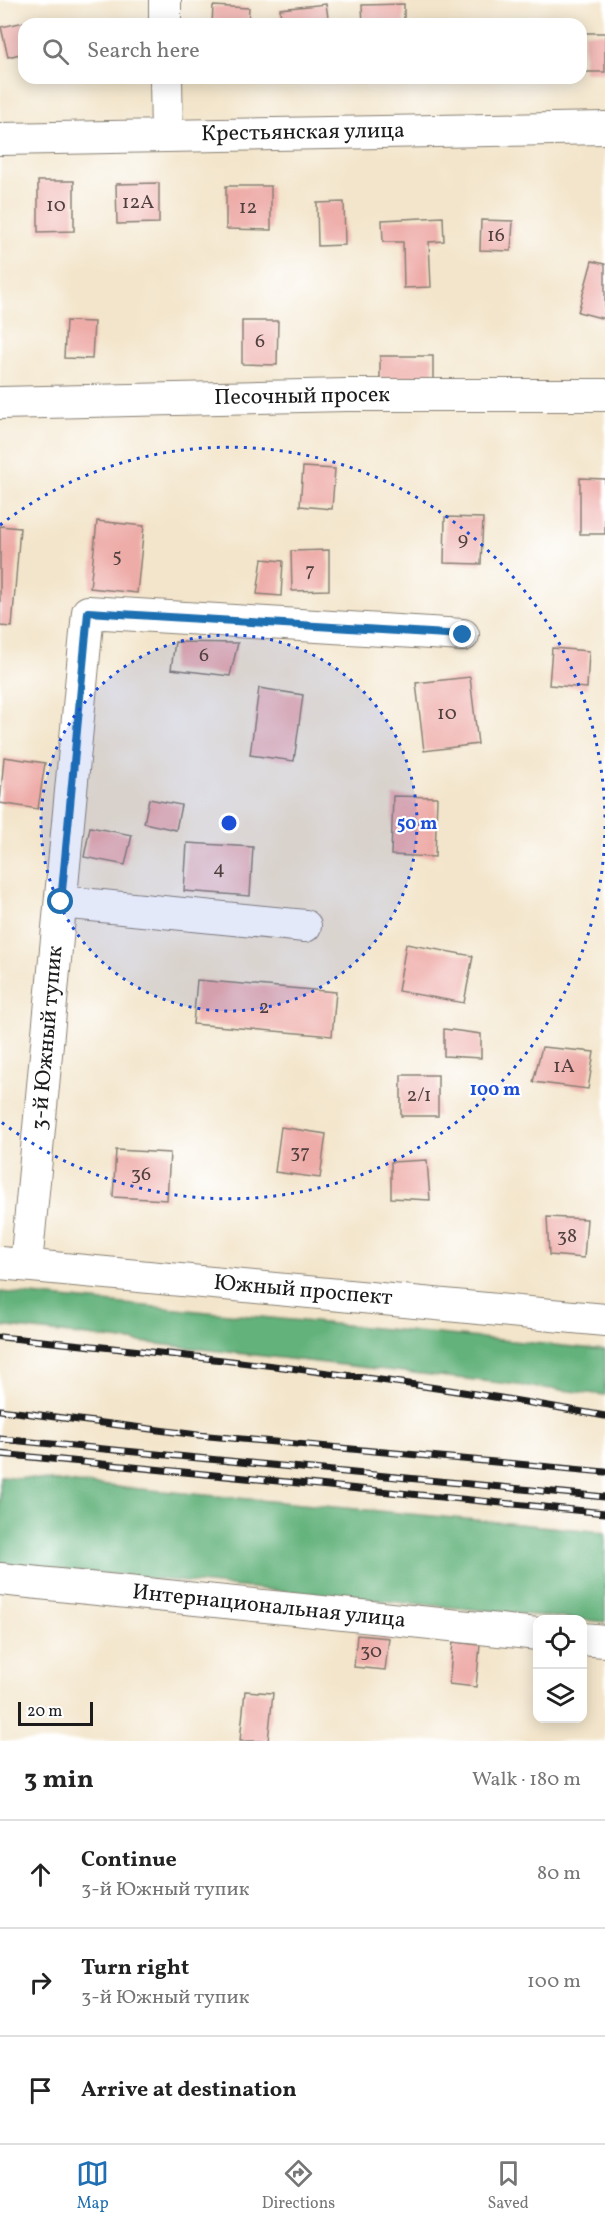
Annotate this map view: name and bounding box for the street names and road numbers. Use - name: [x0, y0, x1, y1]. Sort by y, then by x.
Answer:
- street label: Крестьянская улица: [201, 116, 405, 150]
- street label: Песочный просек: [214, 380, 390, 414]
- street label: 3-й Южный тупик: [24, 944, 72, 1132]
- street label: Южный проспект: [212, 1268, 394, 1314]
- street label: Интернациональная улица: [131, 1577, 407, 1637]

